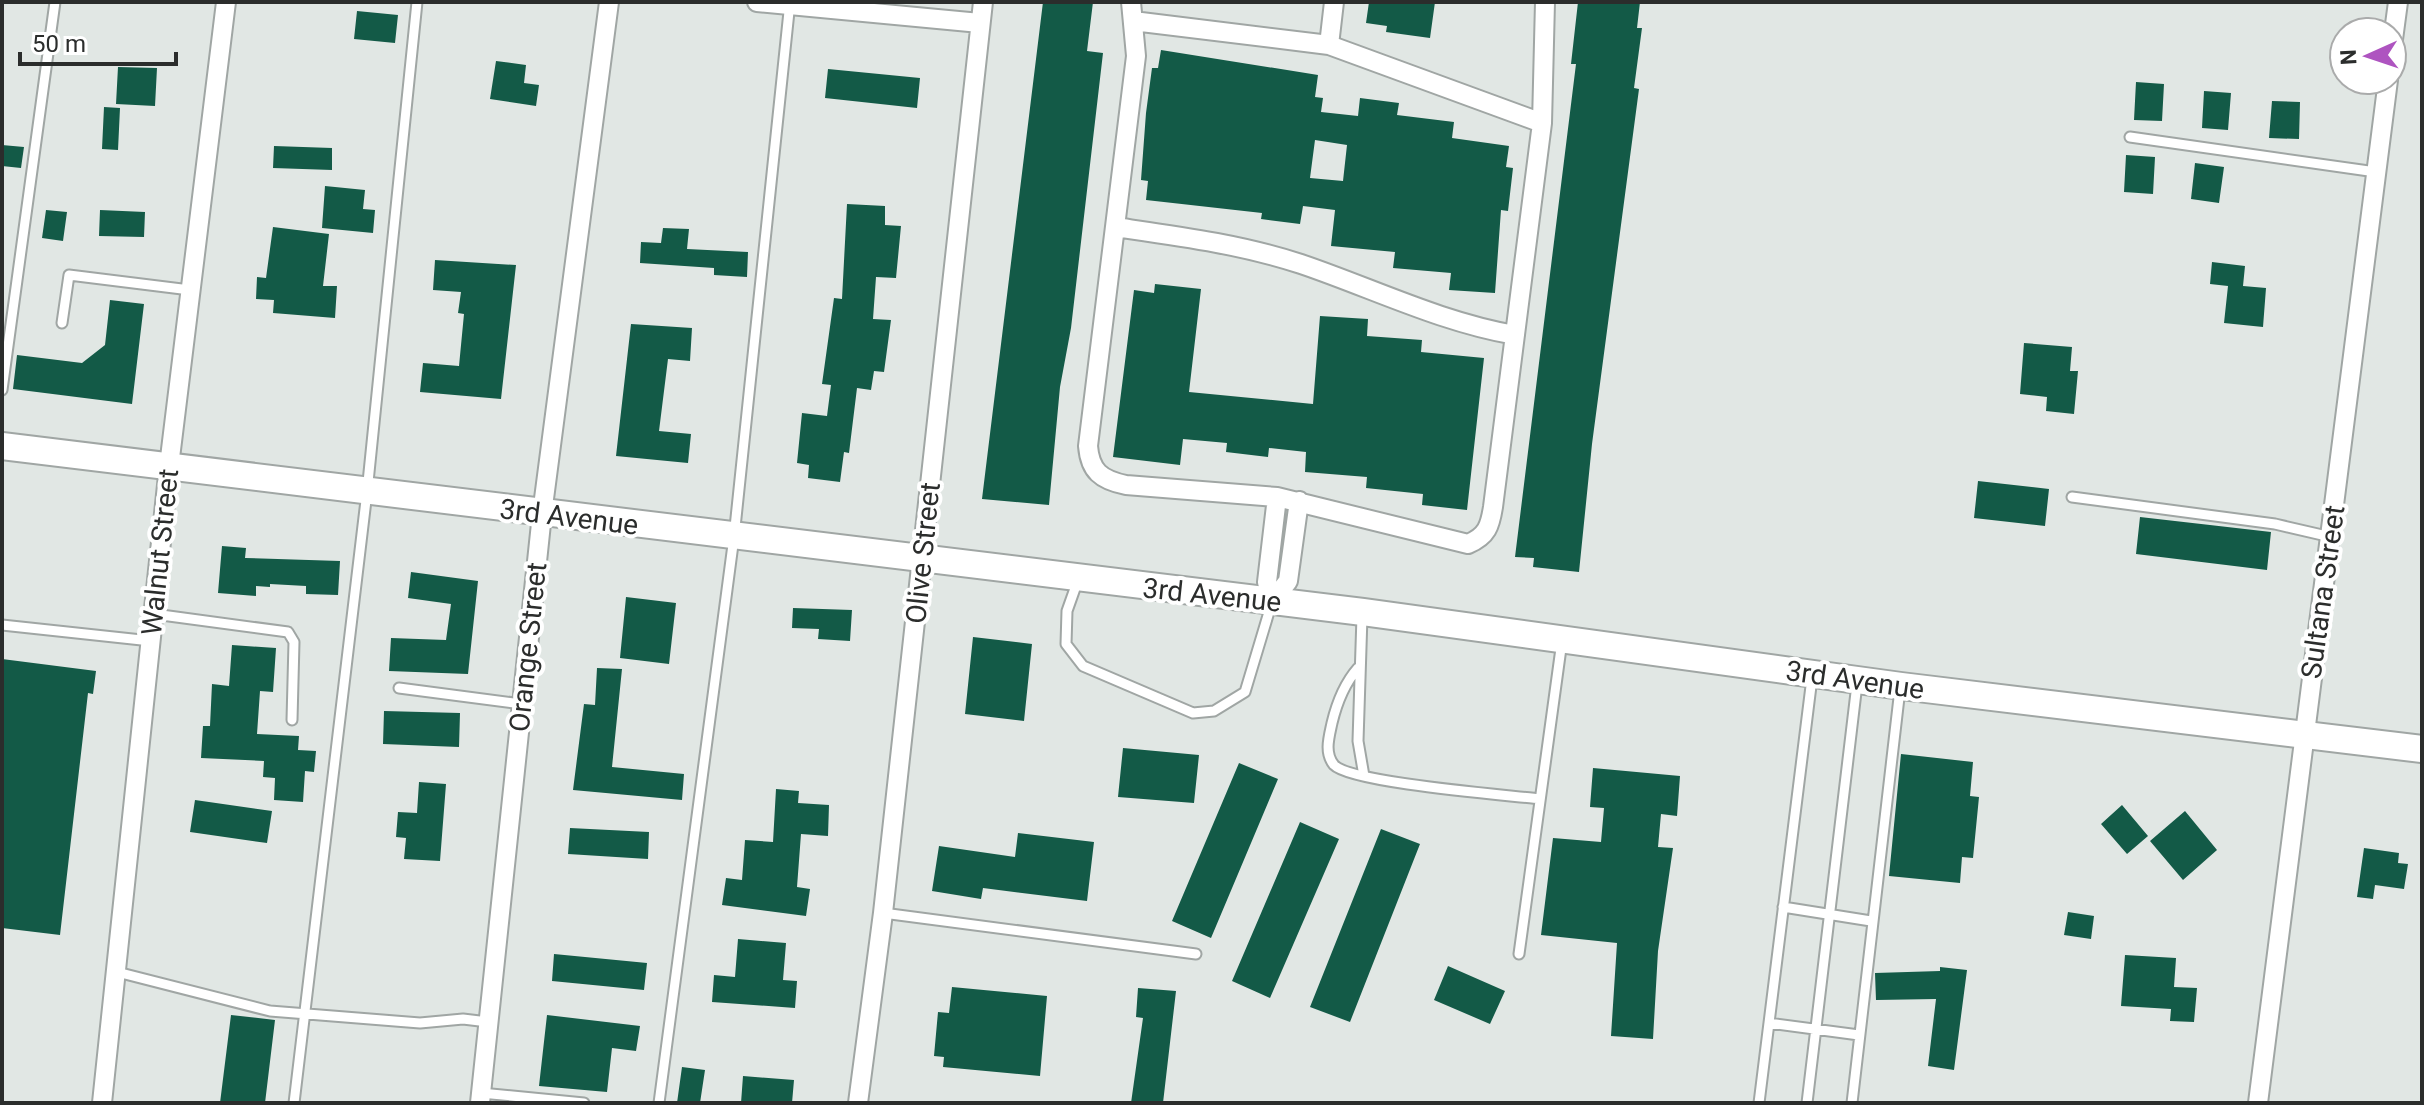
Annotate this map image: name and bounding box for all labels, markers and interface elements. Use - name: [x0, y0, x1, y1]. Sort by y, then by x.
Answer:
- scale bar: [20, 16, 176, 66]
- north arrow: [2328, 16, 2408, 96]
- text: 50 m: [32, 30, 86, 58]
- text: N: [2336, 49, 2361, 65]
- street label: Walnut Street: [135, 467, 185, 637]
- street label: Olive Street: [899, 481, 947, 625]
- street label: 3rd Avenue: [498, 492, 640, 542]
- street label: Sultana Street: [2294, 503, 2352, 681]
- street label: Orange Street: [503, 561, 553, 733]
- street label: 3rd Avenue: [1141, 571, 1283, 619]
- street label: 3rd Avenue: [1784, 654, 1926, 706]

